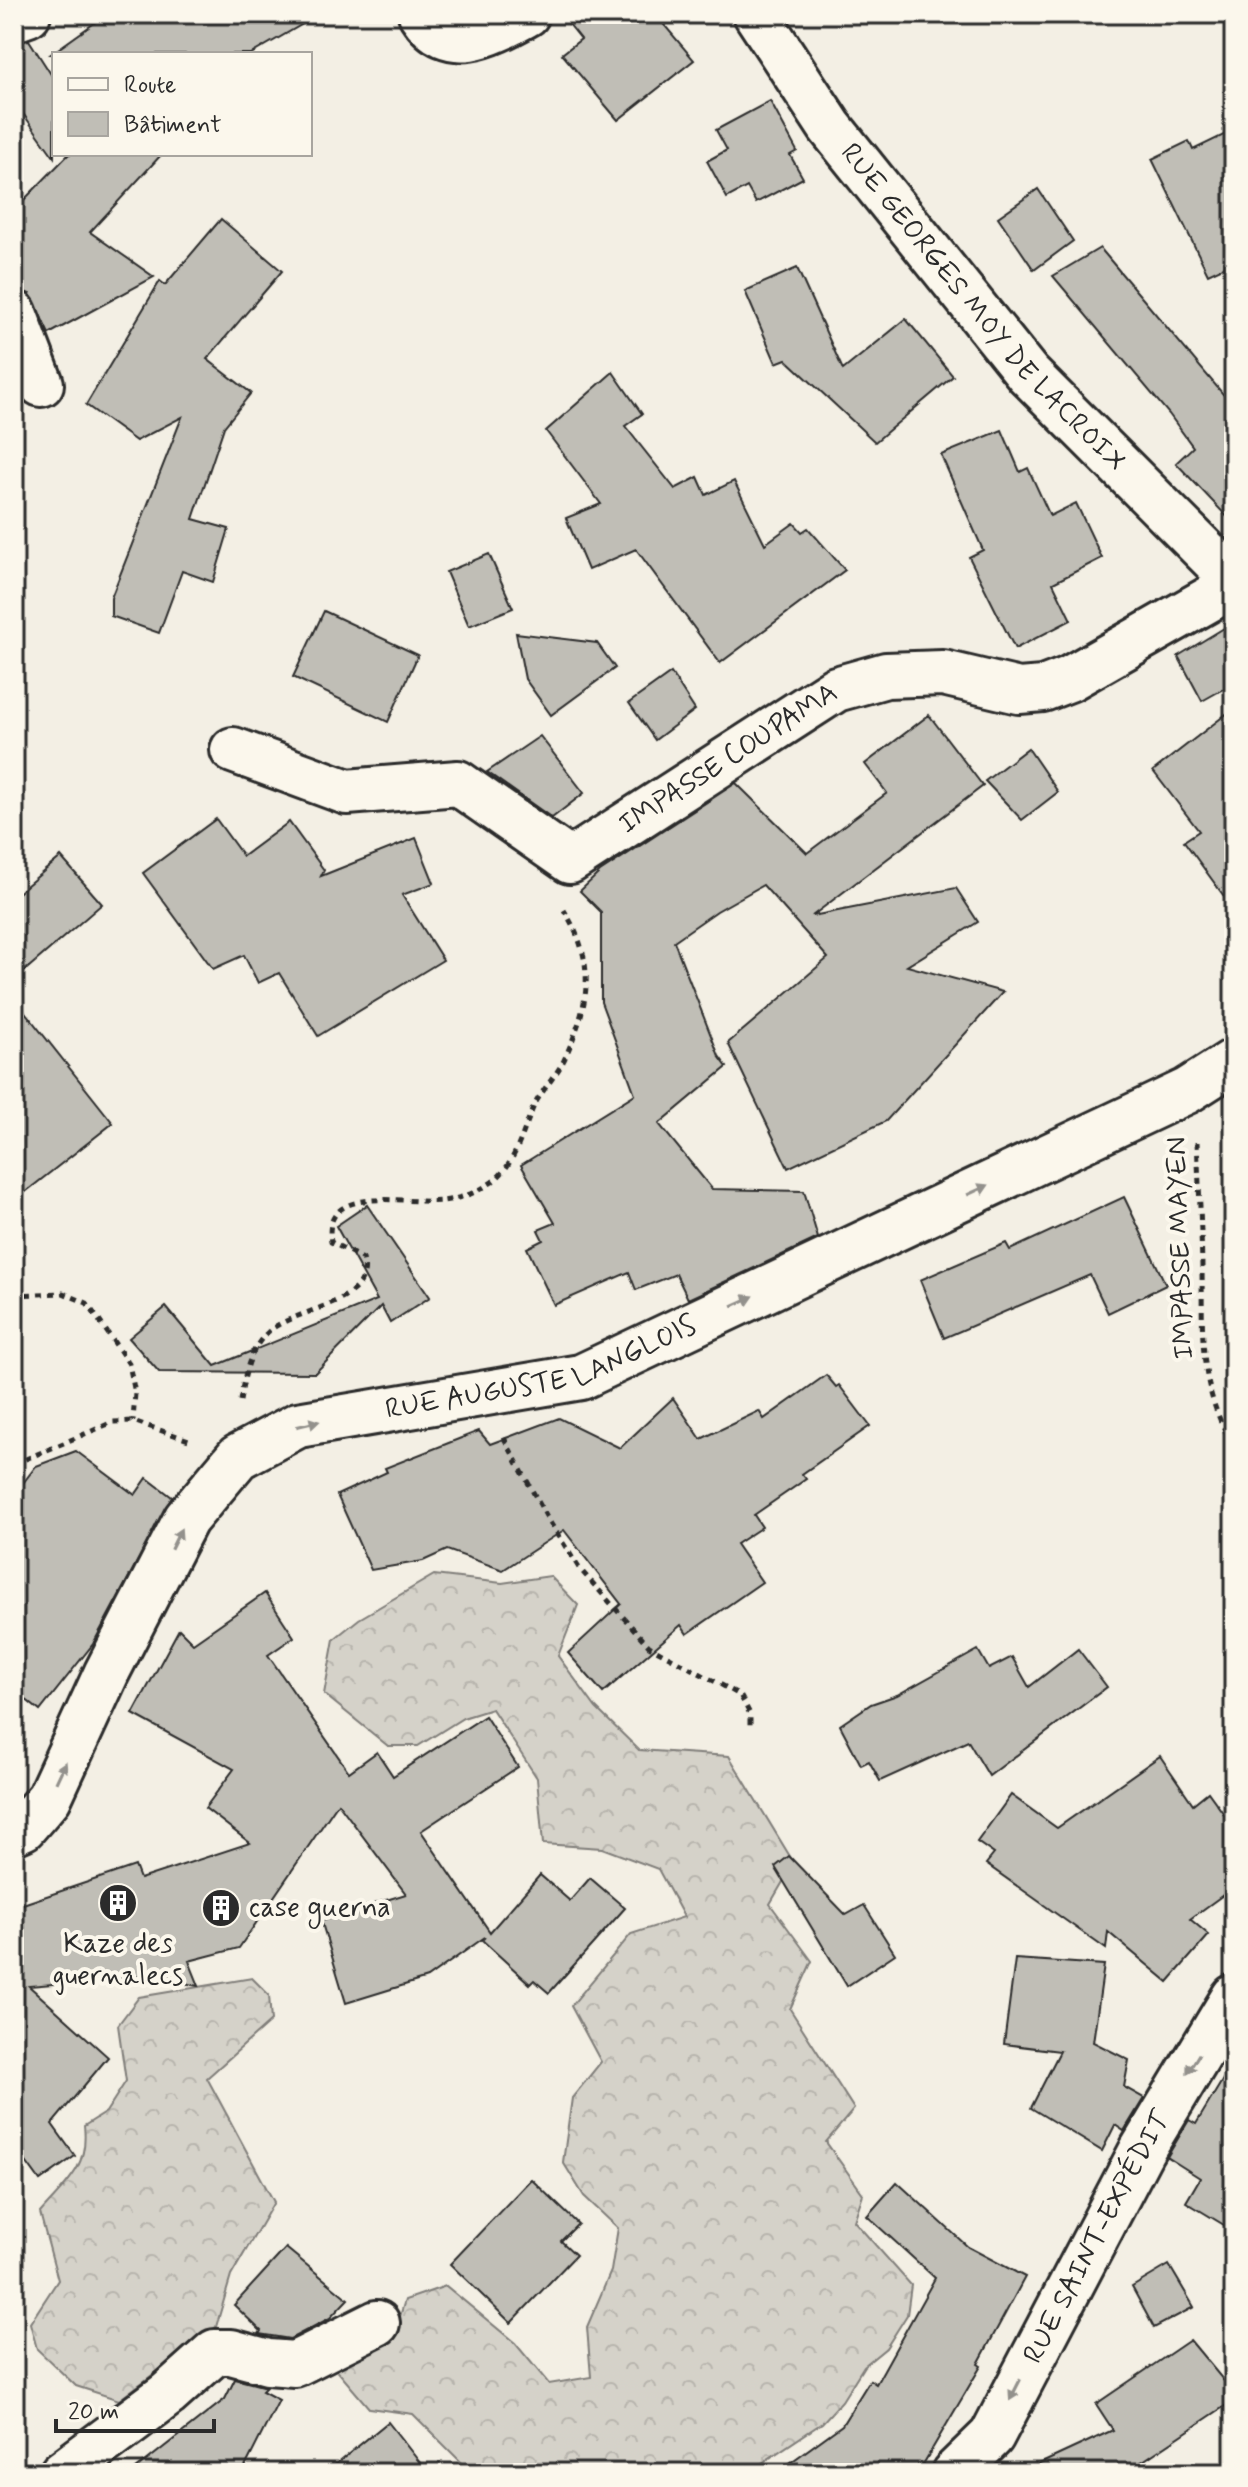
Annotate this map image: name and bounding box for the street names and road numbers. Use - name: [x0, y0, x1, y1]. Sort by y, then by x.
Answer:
- street label: RUE GEORGES MOY DE LACROIX: [832, 136, 1134, 480]
- street label: IMPASSE COUPAMA: [612, 674, 845, 843]
- street label: IMPASSE MAYEN: [1159, 1136, 1203, 1360]
- street label: RUE AUGUSTE LANGLOIS: [382, 1307, 702, 1428]
- street label: RUE SAINT-EXPÉDIT: [1015, 2103, 1180, 2370]

